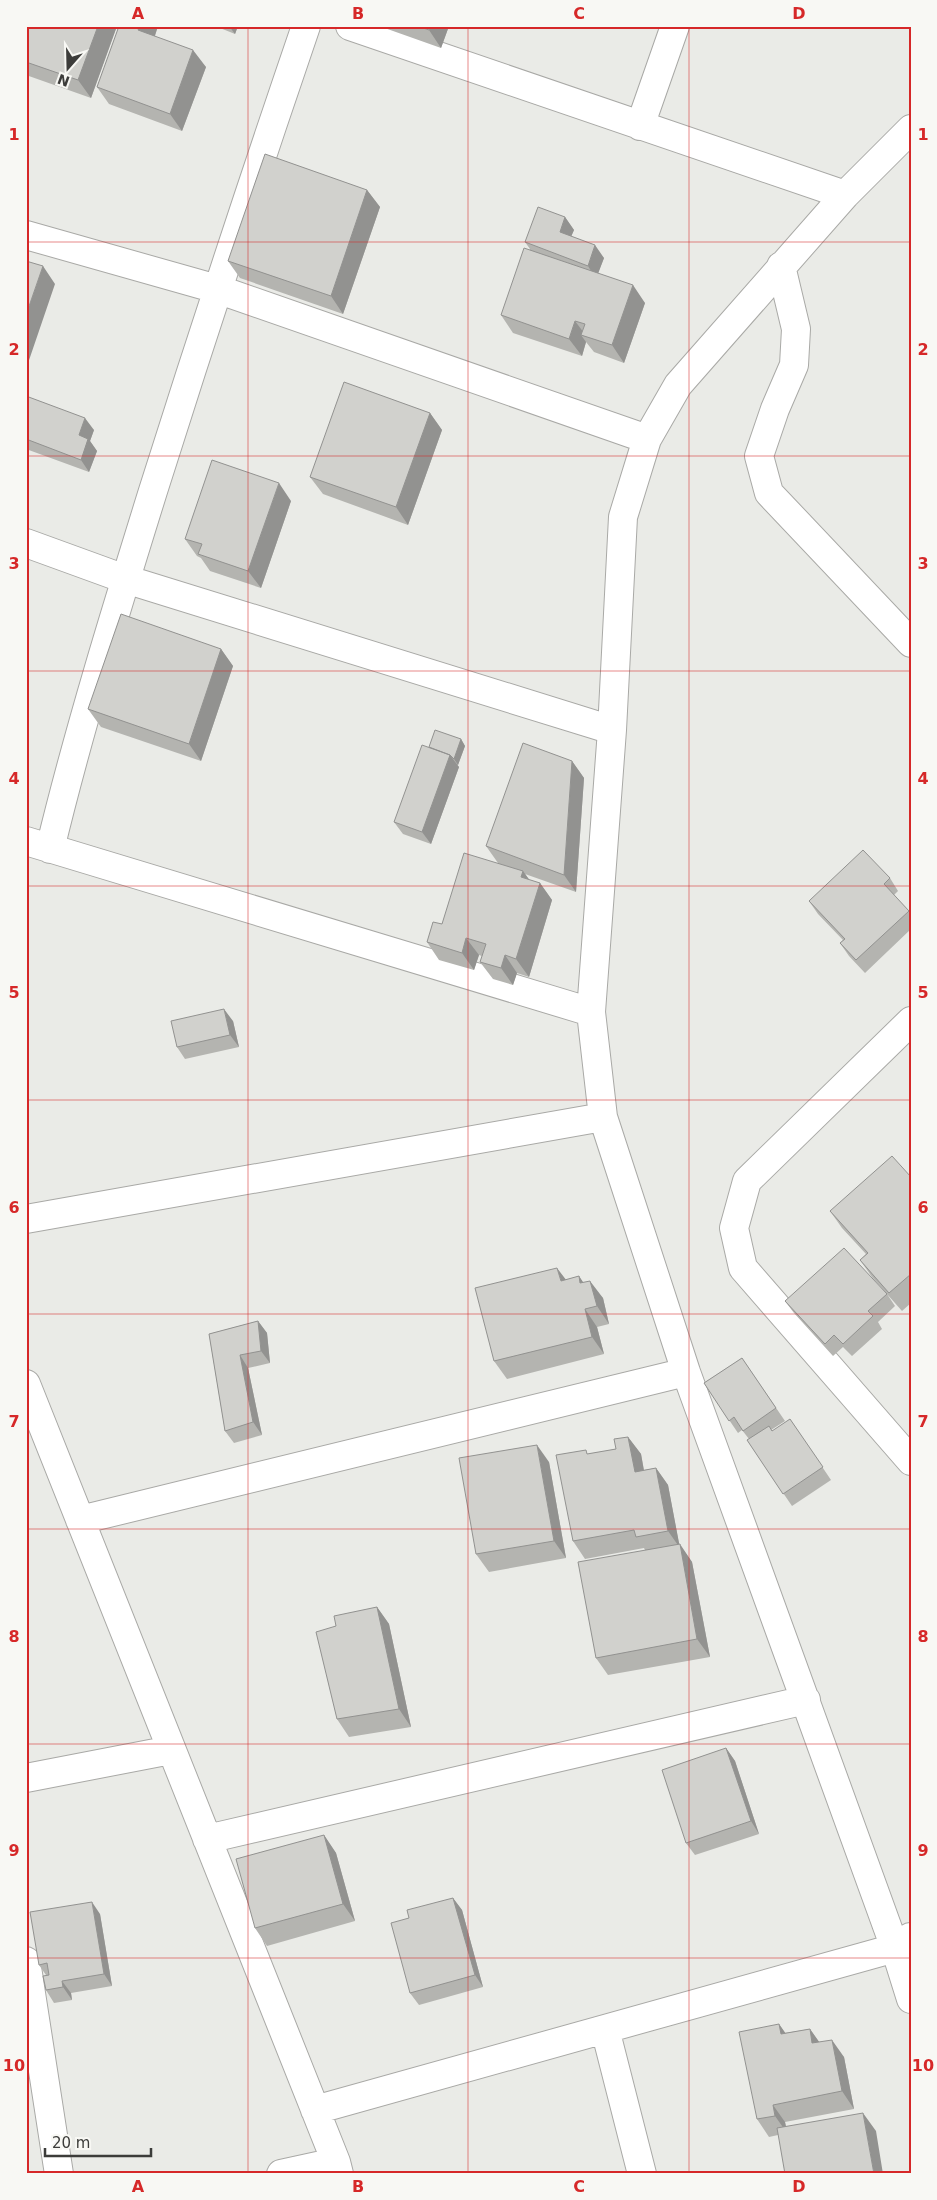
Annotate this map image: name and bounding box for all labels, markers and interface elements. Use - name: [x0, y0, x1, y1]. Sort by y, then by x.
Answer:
- text: A: [132, 4, 145, 23]
- text: B: [352, 4, 364, 23]
- text: C: [573, 4, 585, 23]
- text: D: [792, 4, 806, 23]
- north arrow: [42, 42, 92, 92]
- text: N: [55, 71, 72, 90]
- text: 1: [8, 125, 20, 144]
- text: 1: [917, 125, 929, 144]
- text: 2: [8, 340, 20, 359]
- text: 2: [917, 340, 929, 359]
- text: 3: [8, 554, 20, 573]
- text: 3: [917, 554, 929, 573]
- text: 4: [8, 769, 20, 788]
- text: 4: [917, 769, 929, 788]
- text: 5: [8, 983, 20, 1002]
- text: 5: [917, 983, 929, 1002]
- text: 6: [8, 1198, 20, 1217]
- text: 6: [917, 1198, 929, 1217]
- text: 7: [8, 1412, 20, 1431]
- text: 7: [917, 1412, 929, 1431]
- text: 8: [8, 1627, 20, 1646]
- text: 8: [917, 1627, 929, 1646]
- text: 9: [8, 1841, 20, 1860]
- text: 9: [917, 1841, 929, 1860]
- text: 10: [3, 2056, 25, 2075]
- text: 10: [912, 2056, 934, 2075]
- scale bar: [45, 2125, 151, 2157]
- text: 20 m: [52, 2134, 90, 2152]
- text: A: [132, 2177, 145, 2196]
- text: B: [352, 2177, 364, 2196]
- text: C: [573, 2177, 585, 2196]
- text: D: [792, 2177, 806, 2196]

